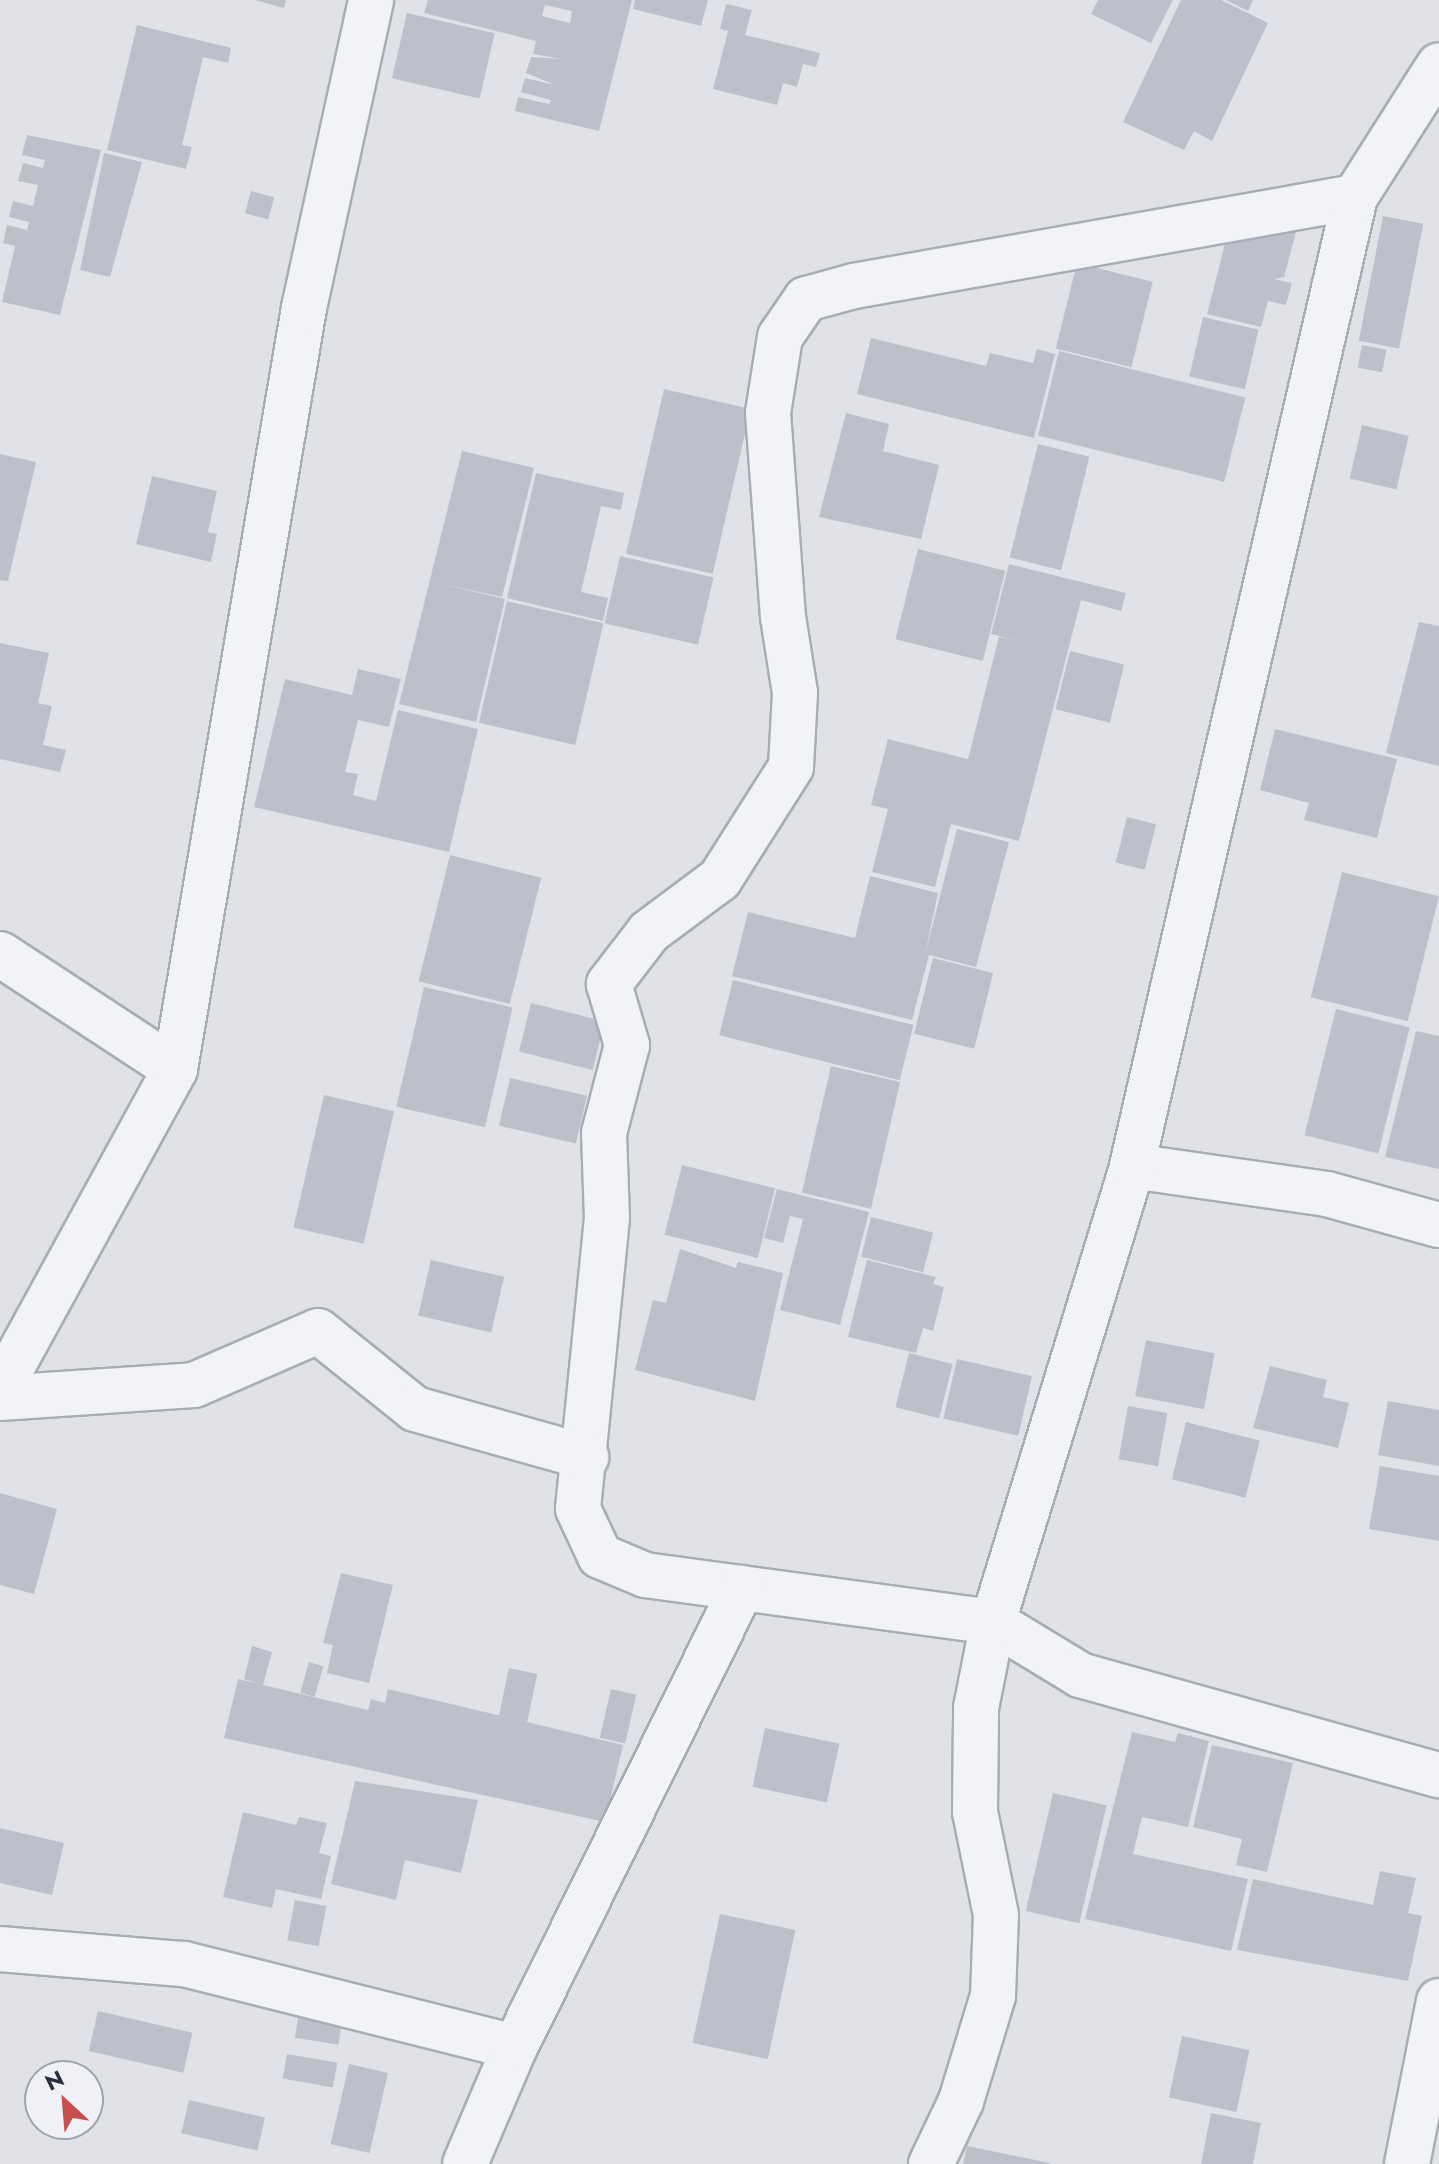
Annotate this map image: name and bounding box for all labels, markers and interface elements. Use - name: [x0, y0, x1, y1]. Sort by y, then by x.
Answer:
- north arrow: [24, 2060, 104, 2140]
- text: N: [39, 2062, 69, 2098]

